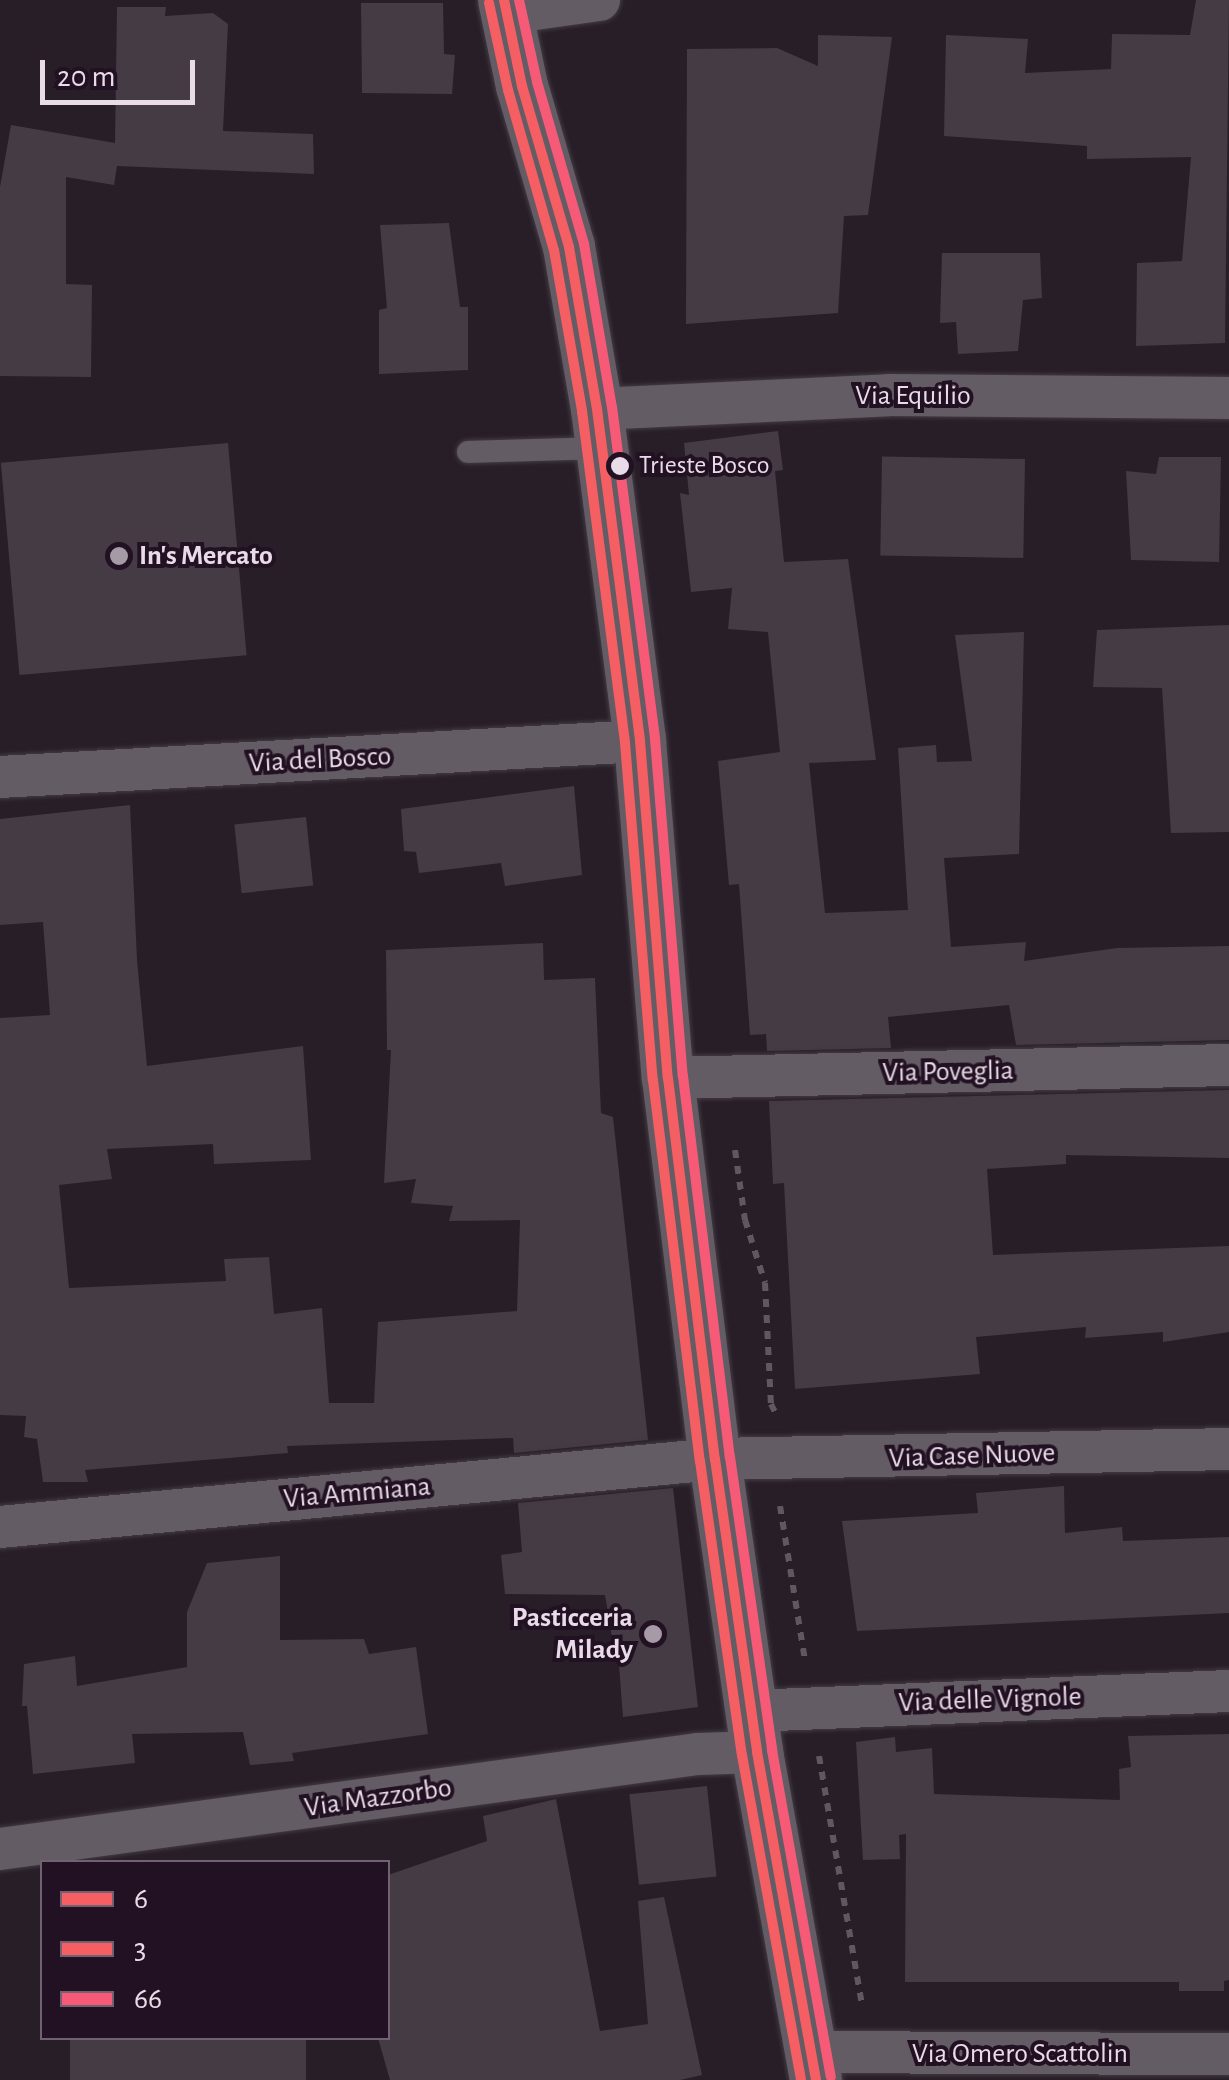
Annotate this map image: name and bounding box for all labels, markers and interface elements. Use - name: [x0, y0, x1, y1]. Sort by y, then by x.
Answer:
- scale bar: [45, 40, 200, 102]
- text: 20 m: [57, 62, 115, 92]
- street label: Via Equilio: [855, 379, 971, 413]
- place label: Trieste Bosco: [639, 450, 769, 482]
- marker: Trieste Bosco: [610, 456, 630, 476]
- place label: In's Mercato: [139, 539, 273, 573]
- marker: In's Mercato: [108, 545, 130, 567]
- street label: Via del Bosco: [248, 739, 392, 781]
- street label: Via Poveglia: [882, 1054, 1014, 1090]
- street label: Via Case Nuove: [888, 1436, 1056, 1476]
- street label: Via Ammiana: [282, 1470, 432, 1516]
- place label: Pasticceria Milady: [512, 1601, 633, 1667]
- marker: Pasticceria Milady: [642, 1623, 664, 1645]
- street label: Via delle Vignole: [898, 1680, 1082, 1720]
- street label: Via Mazzorbo: [302, 1771, 454, 1825]
- legend: [40, 1860, 390, 2040]
- text: 6: [134, 1884, 148, 1914]
- text: 3: [134, 1934, 146, 1964]
- text: 66: [134, 1984, 162, 2014]
- street label: Via Omero Scattolin: [912, 2037, 1128, 2071]

